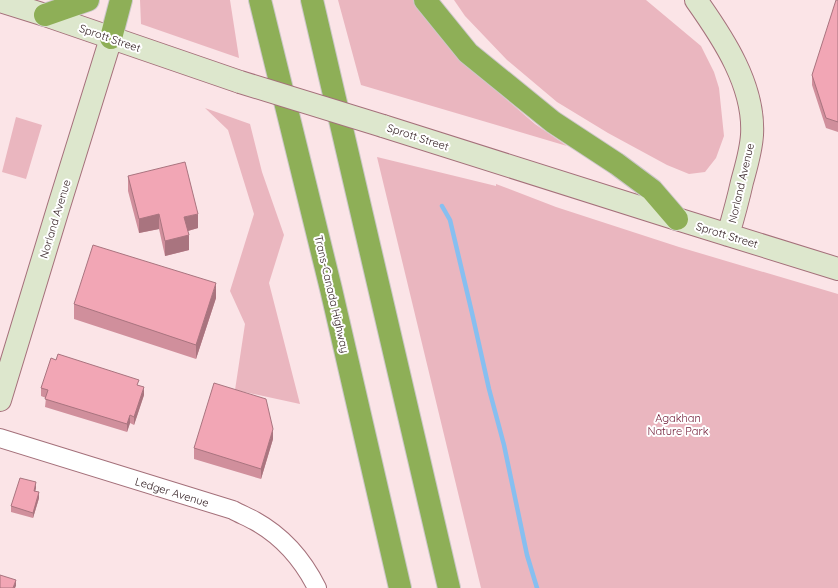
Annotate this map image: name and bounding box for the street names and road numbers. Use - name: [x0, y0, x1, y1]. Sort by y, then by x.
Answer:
- street label: Sprott Street: [77, 21, 143, 55]
- street label: Sprott Street: [385, 120, 451, 154]
- street label: Norland Avenue: [725, 142, 757, 224]
- street label: Norland Avenue: [36, 178, 74, 260]
- street label: Sprott Street: [694, 219, 760, 251]
- street label: Trans-Canada Highway: [312, 234, 352, 354]
- street label: Ledger Avenue: [133, 474, 211, 510]

